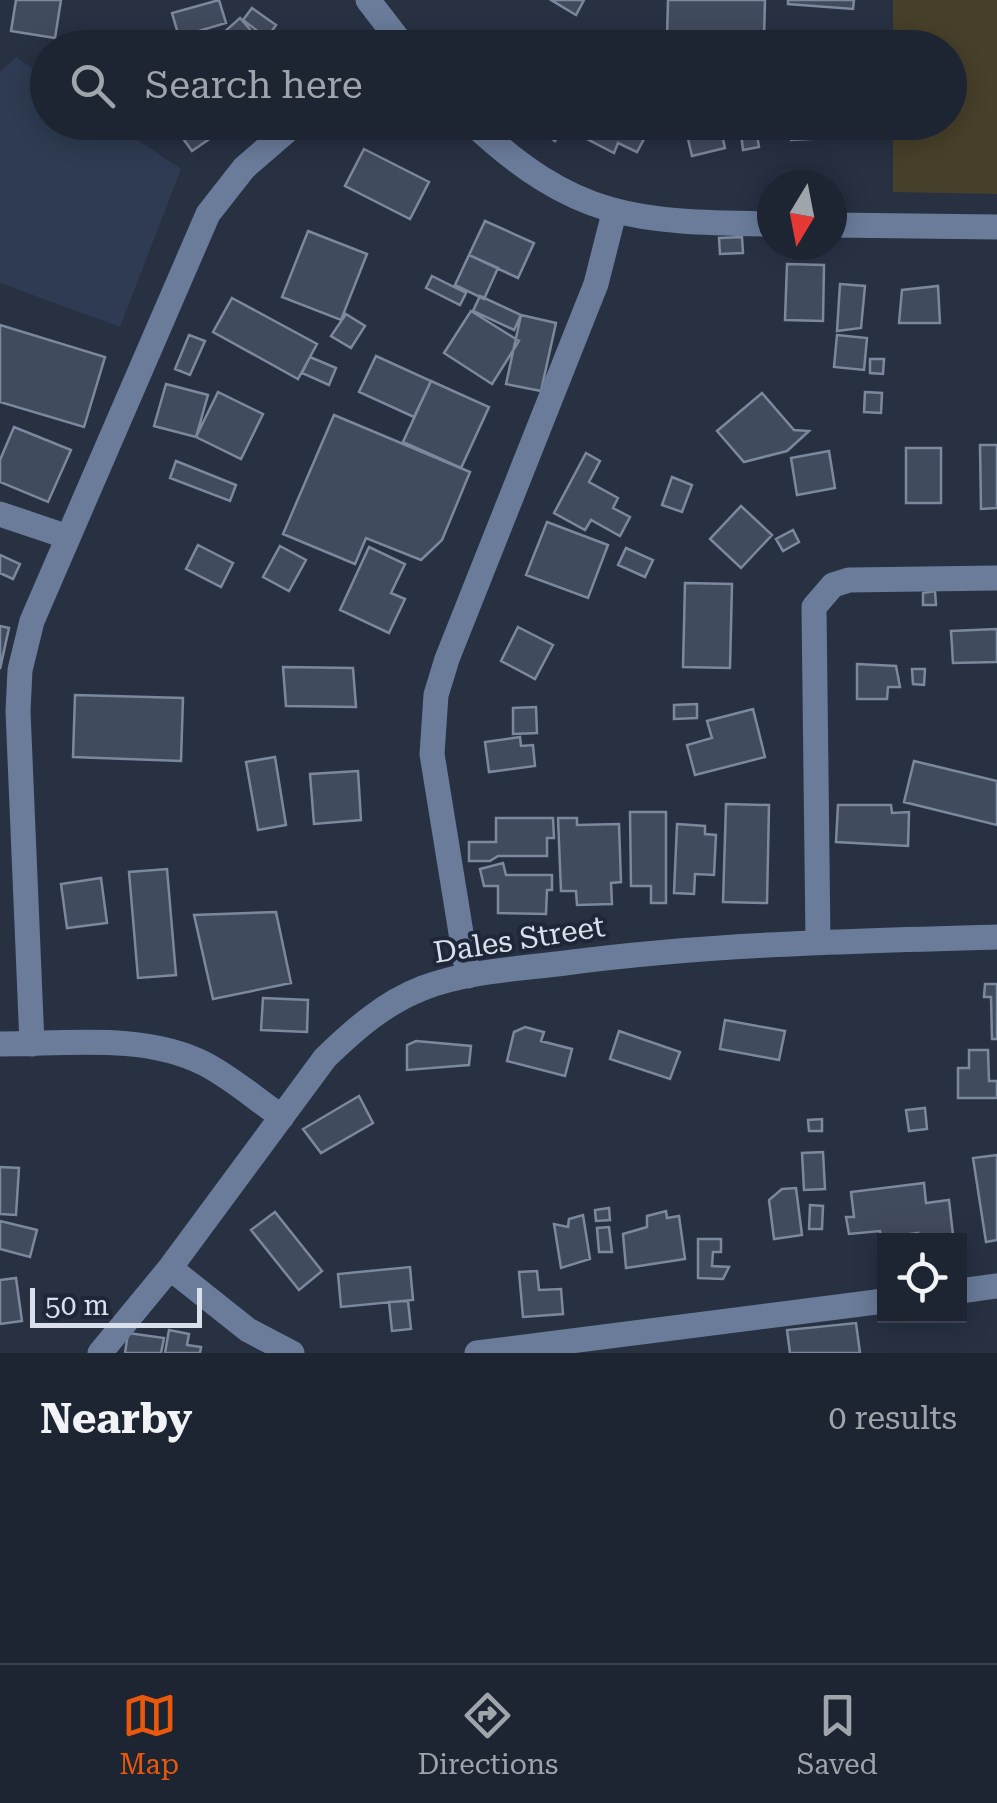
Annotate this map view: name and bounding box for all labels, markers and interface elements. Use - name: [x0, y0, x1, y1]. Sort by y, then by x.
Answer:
- search box: [30, 30, 967, 140]
- icon: search: [65, 58, 120, 113]
- text: Search here: [145, 63, 363, 107]
- north arrow: [757, 170, 847, 260]
- street label: Dales Street: [431, 908, 607, 970]
- map controls: [877, 1233, 967, 1323]
- button: locate: [877, 1233, 967, 1323]
- scale bar: [30, 1283, 202, 1328]
- text: 50 m: [45, 1289, 109, 1322]
- text: Nearby: [40, 1394, 192, 1443]
- text: 0 results: [829, 1399, 957, 1437]
- tab: Map: [119, 1688, 179, 1781]
- tab: Directions: [417, 1688, 558, 1781]
- tab: Saved: [797, 1688, 878, 1781]

